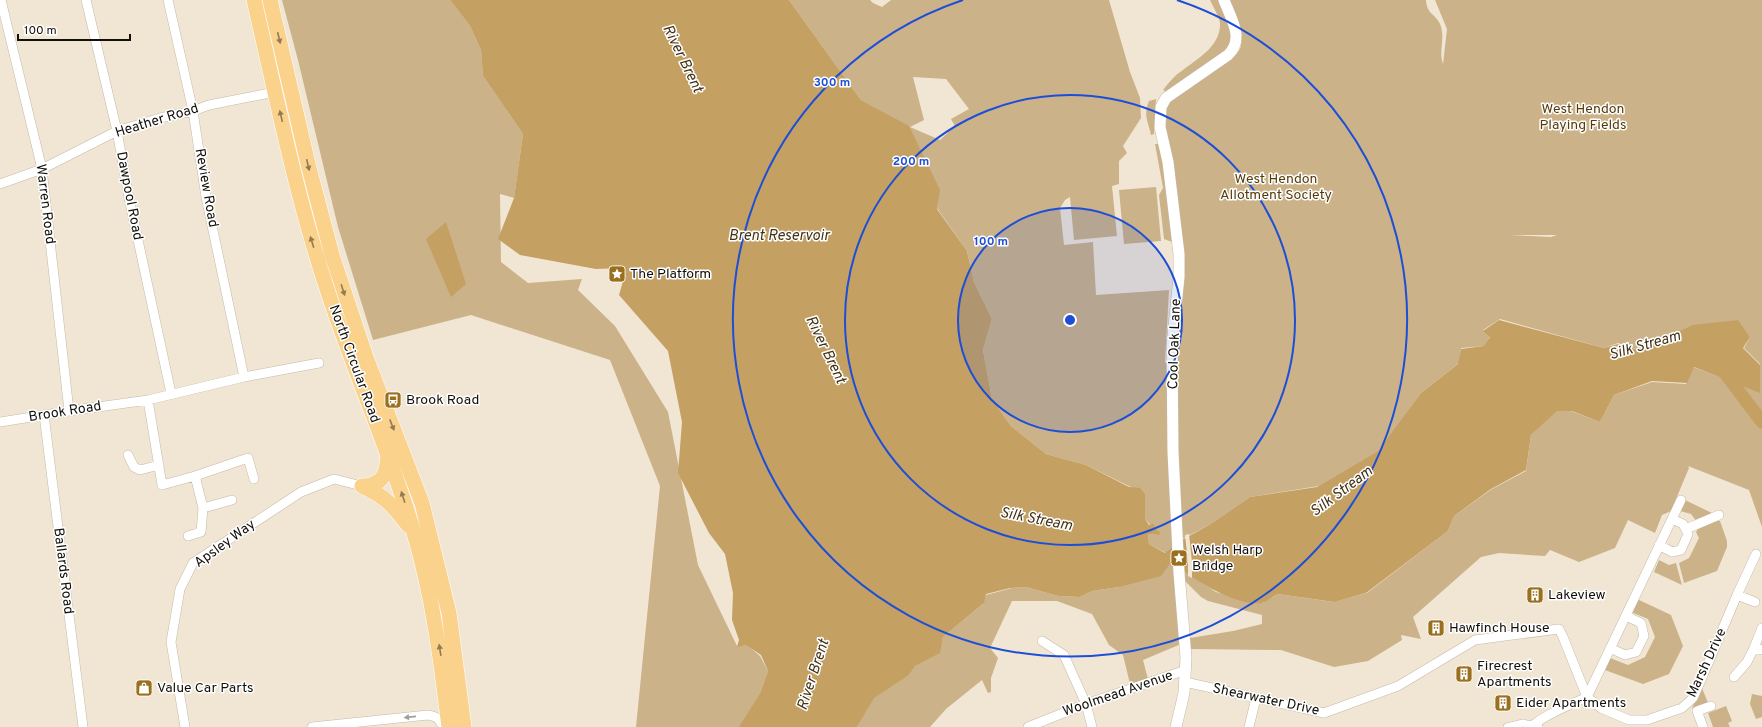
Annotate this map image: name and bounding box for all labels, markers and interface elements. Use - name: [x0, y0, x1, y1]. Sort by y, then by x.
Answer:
- scale bar: [18, 16, 130, 42]
- water label: River Brent: [657, 22, 707, 97]
- text: 100 m: [24, 23, 57, 39]
- one-way arrow: [276, 32, 282, 44]
- text: 300 m: [814, 75, 850, 91]
- street label: Heather Road: [113, 100, 201, 142]
- park label: West Hendon Playing Fields: [1539, 101, 1627, 134]
- one-way arrow: [277, 110, 283, 122]
- street label: Review Road: [191, 147, 221, 229]
- street label: Dawpool Road: [112, 150, 146, 242]
- text: 200 m: [893, 154, 929, 170]
- one-way arrow: [305, 159, 311, 171]
- street label: Warren Road: [32, 163, 58, 245]
- park label: West Hendon Allotment Society: [1220, 171, 1332, 204]
- water label: Brent Reservoir: [729, 227, 831, 246]
- text: 100 m: [974, 234, 1008, 250]
- one-way arrow: [309, 236, 315, 248]
- place icon: The Platform: [607, 264, 627, 284]
- place label: The Platform: [630, 266, 711, 283]
- one-way arrow: [340, 284, 346, 296]
- street label: Cool Oak Lane: [1165, 298, 1185, 390]
- street label: North Circular Road: [325, 303, 383, 425]
- water label: River Brent: [800, 313, 850, 388]
- centre of rings: [1063, 313, 1077, 327]
- water label: Silk Stream: [1607, 327, 1684, 365]
- bus stop icon: Brook Road: [383, 390, 403, 410]
- place label: Brook Road: [406, 392, 479, 409]
- street label: Brook Road: [27, 398, 103, 426]
- one-way arrow: [390, 420, 396, 432]
- water label: Silk Stream: [1307, 462, 1378, 522]
- one-way arrow: [400, 490, 406, 502]
- water label: Silk Stream: [998, 504, 1074, 536]
- street label: Apsley Way: [191, 516, 259, 572]
- street label: Ballards Road: [49, 527, 77, 615]
- place label: Welsh Harp Bridge: [1192, 542, 1263, 575]
- place icon: Welsh Harp Bridge: [1169, 548, 1189, 568]
- building icon: Lakeview: [1525, 585, 1545, 605]
- place label: Lakeview: [1548, 587, 1606, 604]
- building icon: Hawfinch House: [1426, 618, 1446, 638]
- place label: Hawfinch House: [1449, 620, 1550, 637]
- street label: Marsh Drive: [1684, 626, 1730, 700]
- water label: River Brent: [794, 637, 835, 713]
- one-way arrow: [437, 644, 443, 656]
- place label: Firecrest Apartments: [1477, 658, 1552, 691]
- building icon: Firecrest Apartments: [1454, 664, 1474, 684]
- street label: Woolmead Avenue: [1061, 667, 1175, 721]
- shop icon: Value Car Parts: [134, 678, 154, 698]
- place label: Value Car Parts: [157, 680, 254, 697]
- street label: Shearwater Drive: [1211, 680, 1321, 720]
- building icon: Eider Apartments: [1493, 693, 1513, 713]
- place label: Eider Apartments: [1516, 695, 1626, 712]
- one-way arrow: [404, 714, 416, 720]

